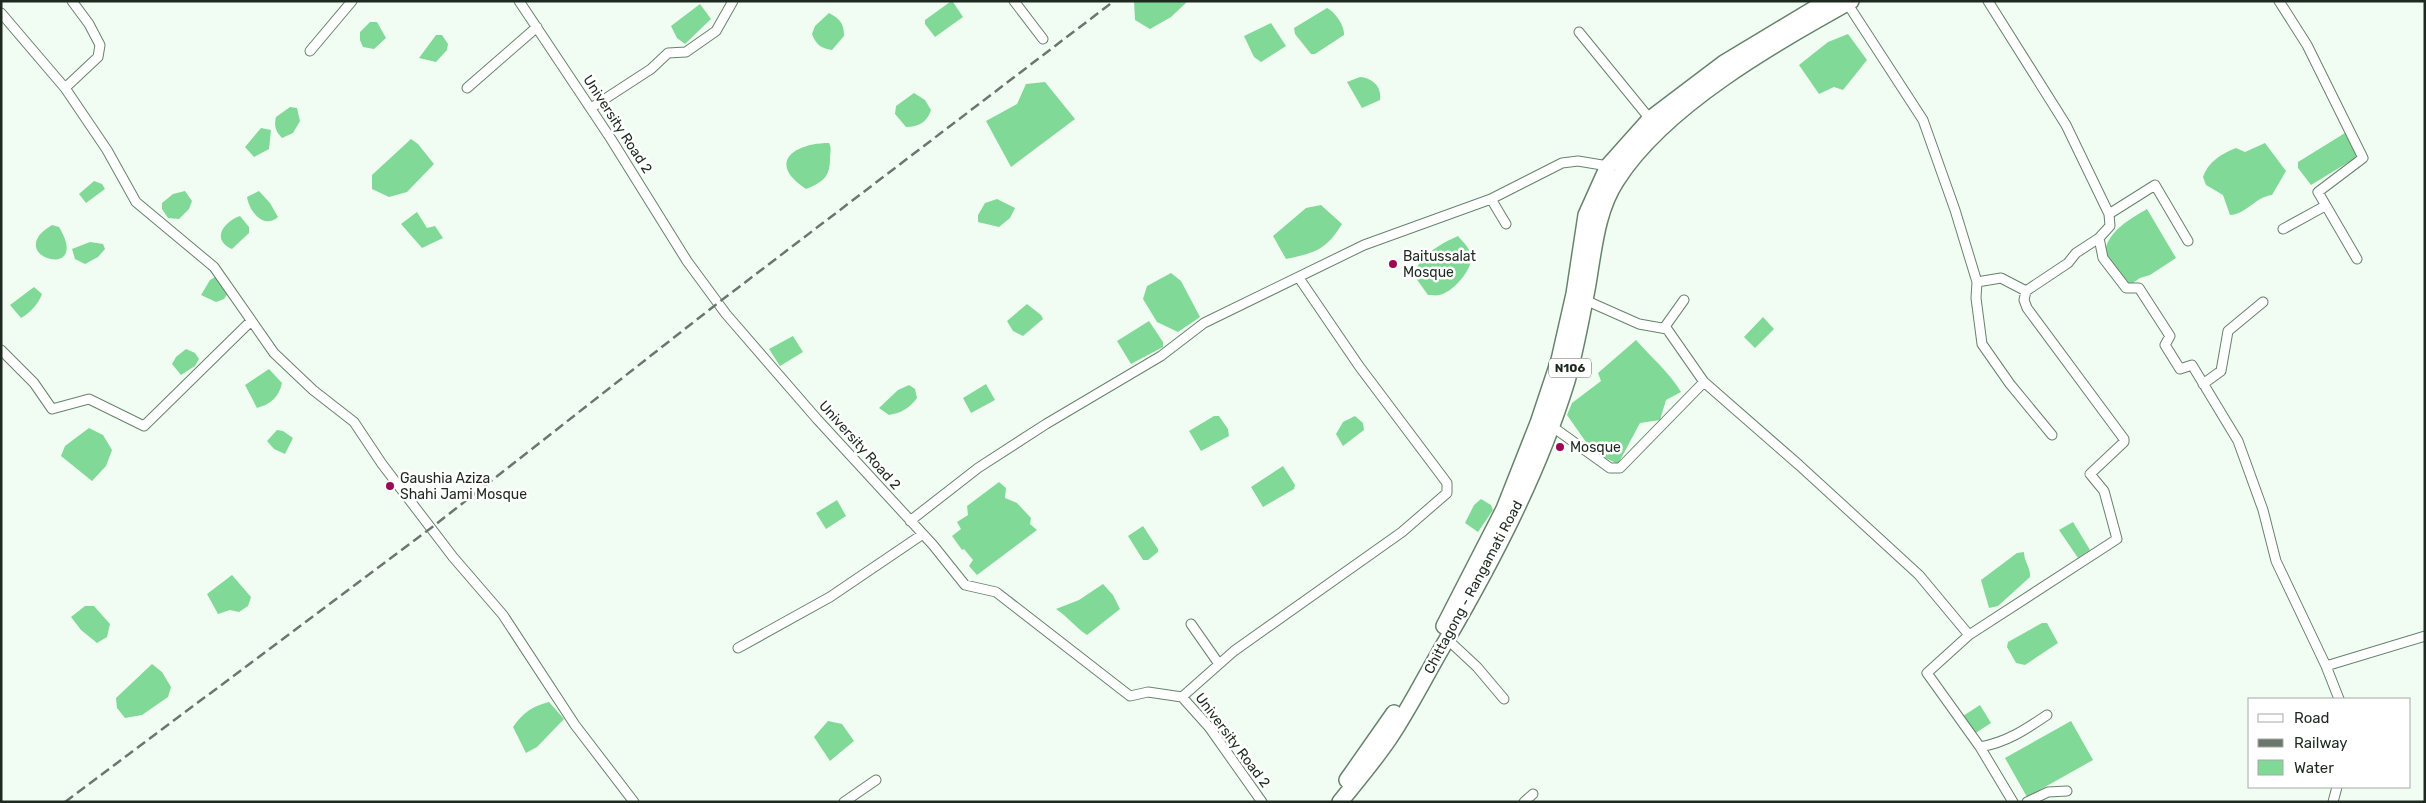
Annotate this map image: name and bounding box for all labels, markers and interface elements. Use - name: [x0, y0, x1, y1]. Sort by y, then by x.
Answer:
- street label: University Road 2: [579, 72, 656, 177]
- place label: Baitussalat Mosque: [1403, 248, 1476, 281]
- marker: Baitussalat Mosque: [1387, 258, 1399, 270]
- road number: N106: [1549, 358, 1591, 378]
- street label: University Road 2: [815, 397, 904, 493]
- place label: Mosque: [1570, 439, 1621, 456]
- marker: Mosque: [1554, 441, 1566, 453]
- place label: Gaushia Aziza Shahi Jami Mosque: [400, 470, 527, 503]
- marker: Gaushia Aziza Shahi Jami Mosque: [384, 480, 396, 492]
- street label: Chittagong - Rangamati Road: [1420, 498, 1526, 677]
- street label: University Road 2: [1192, 690, 1274, 791]
- legend: [2248, 698, 2411, 788]
- text: Road: [2294, 709, 2330, 727]
- text: Railway: [2294, 734, 2348, 752]
- text: Water: [2294, 759, 2334, 777]

